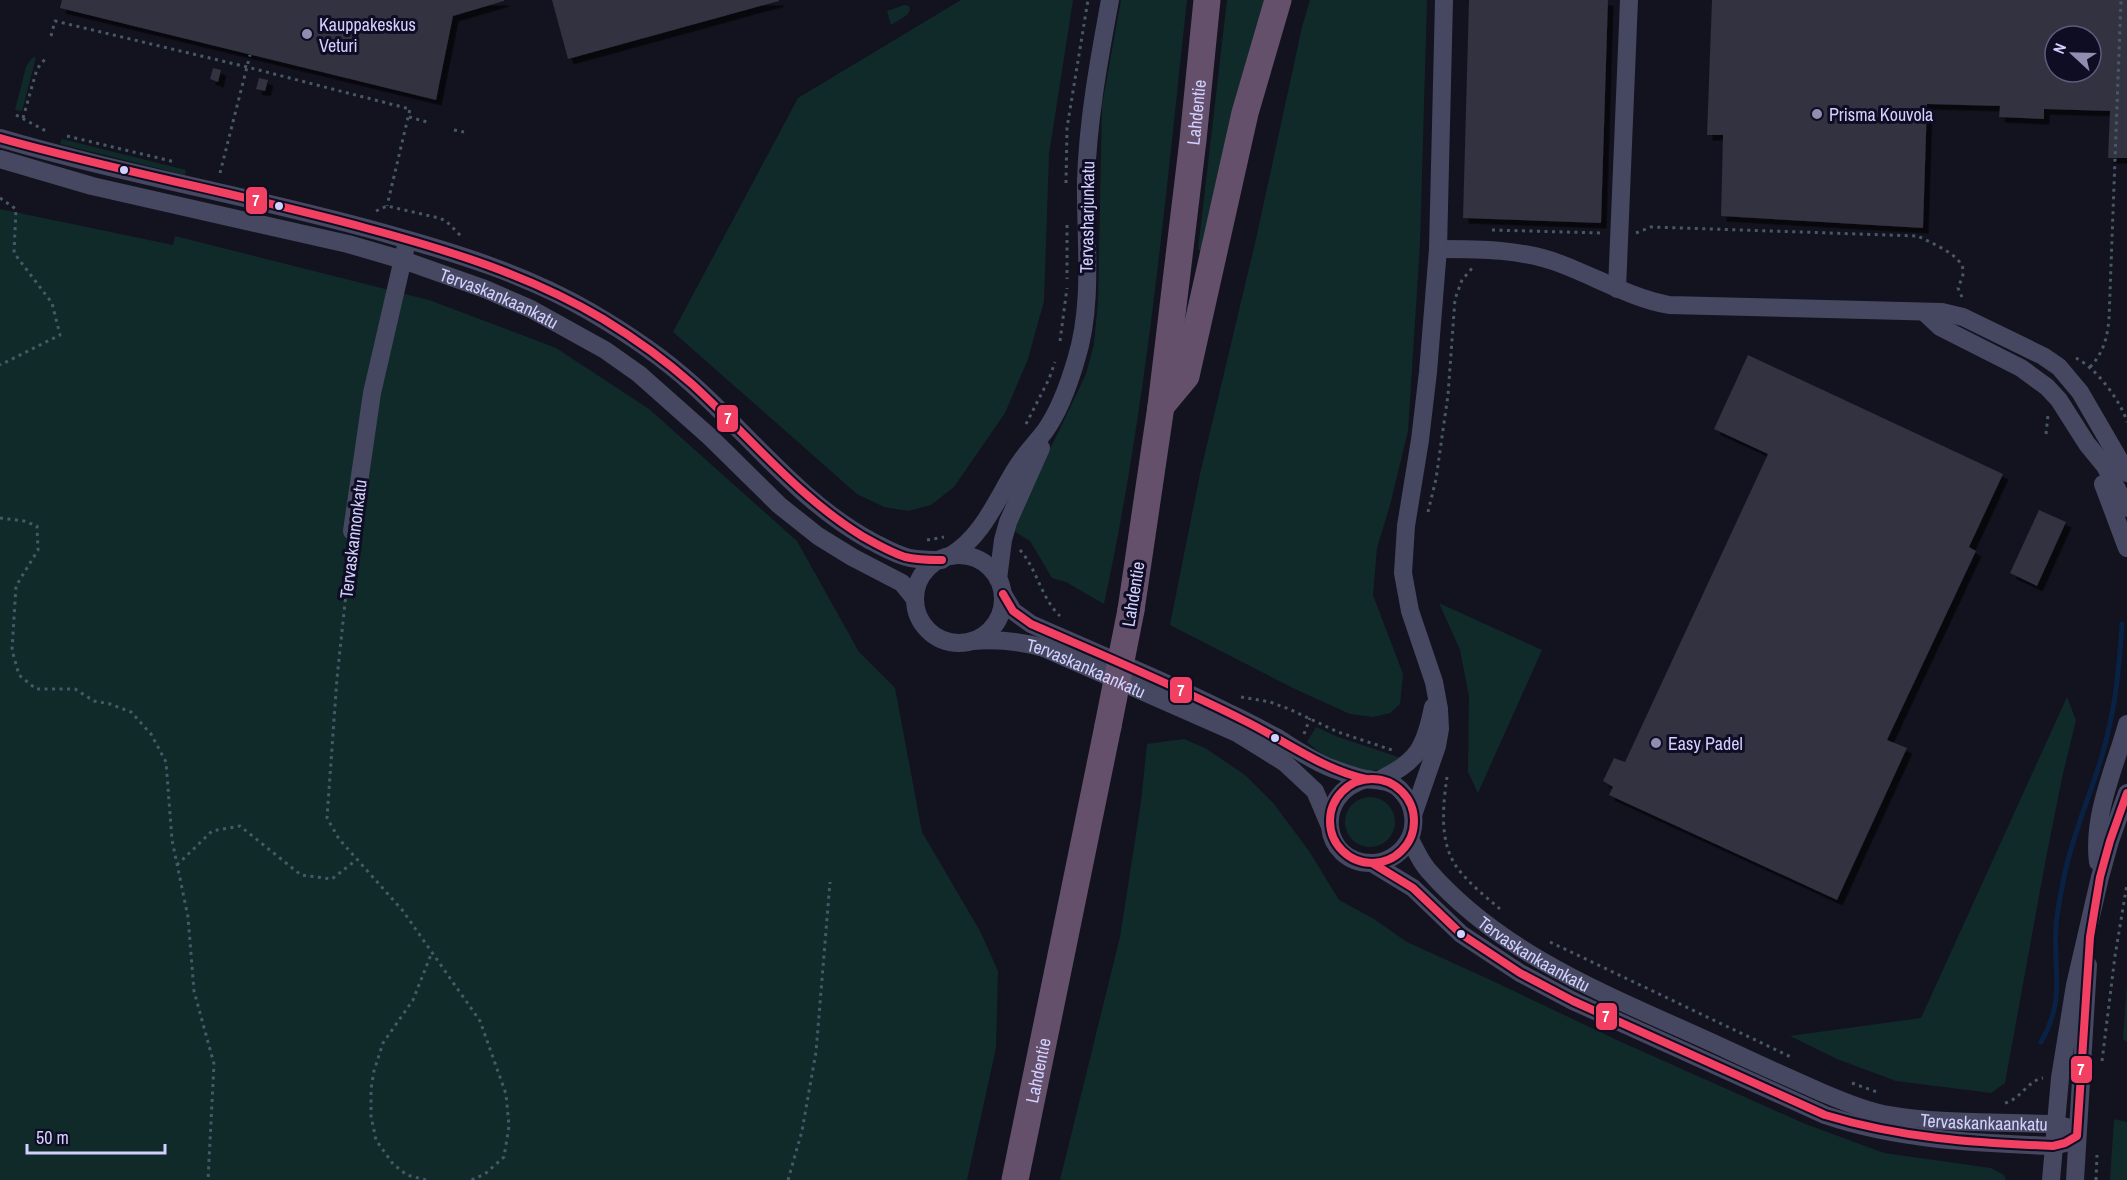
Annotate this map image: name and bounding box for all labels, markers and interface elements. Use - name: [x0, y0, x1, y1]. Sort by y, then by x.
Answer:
- place label: Kauppakeskus Veturi: [319, 12, 416, 58]
- north arrow: [2043, 24, 2103, 84]
- marker: Kauppakeskus Veturi: [300, 27, 314, 41]
- text: N: [2047, 40, 2071, 57]
- street label: Lahdentie: [1180, 78, 1211, 146]
- place label: Prisma Kouvola: [1829, 102, 1933, 127]
- marker: Prisma Kouvola: [1810, 107, 1824, 121]
- street label: Tervasharjunkatu: [1074, 161, 1100, 273]
- unlabelled marker: [118, 164, 130, 176]
- line badge: 7: [245, 186, 268, 215]
- text: 7: [252, 189, 260, 211]
- unlabelled marker: [273, 200, 285, 212]
- street label: Tervaskankaankatu: [436, 261, 563, 334]
- line badge: 7: [716, 404, 739, 433]
- text: 7: [724, 407, 732, 429]
- street label: Tervaskannonkatu: [333, 478, 373, 600]
- street label: Lahdentie: [1116, 560, 1150, 628]
- street label: Tervaskankaankatu: [1024, 632, 1150, 704]
- line badge: 7: [1169, 676, 1193, 704]
- text: 7: [1177, 679, 1185, 701]
- place label: Easy Padel: [1668, 731, 1743, 756]
- unlabelled marker: [1269, 732, 1281, 744]
- marker: Easy Padel: [1649, 736, 1663, 750]
- street label: Tervaskankaankatu: [1473, 910, 1594, 997]
- unlabelled marker: [1455, 928, 1467, 940]
- line badge: 7: [1595, 1002, 1618, 1031]
- text: 7: [1602, 1005, 1610, 1027]
- street label: Lahdentie: [1019, 1036, 1056, 1105]
- line badge: 7: [2070, 1055, 2093, 1084]
- text: 7: [2077, 1058, 2085, 1080]
- street label: Tervaskankaankatu: [1919, 1107, 2048, 1136]
- scale bar: [27, 1117, 165, 1155]
- text: 50 m: [36, 1125, 69, 1150]

